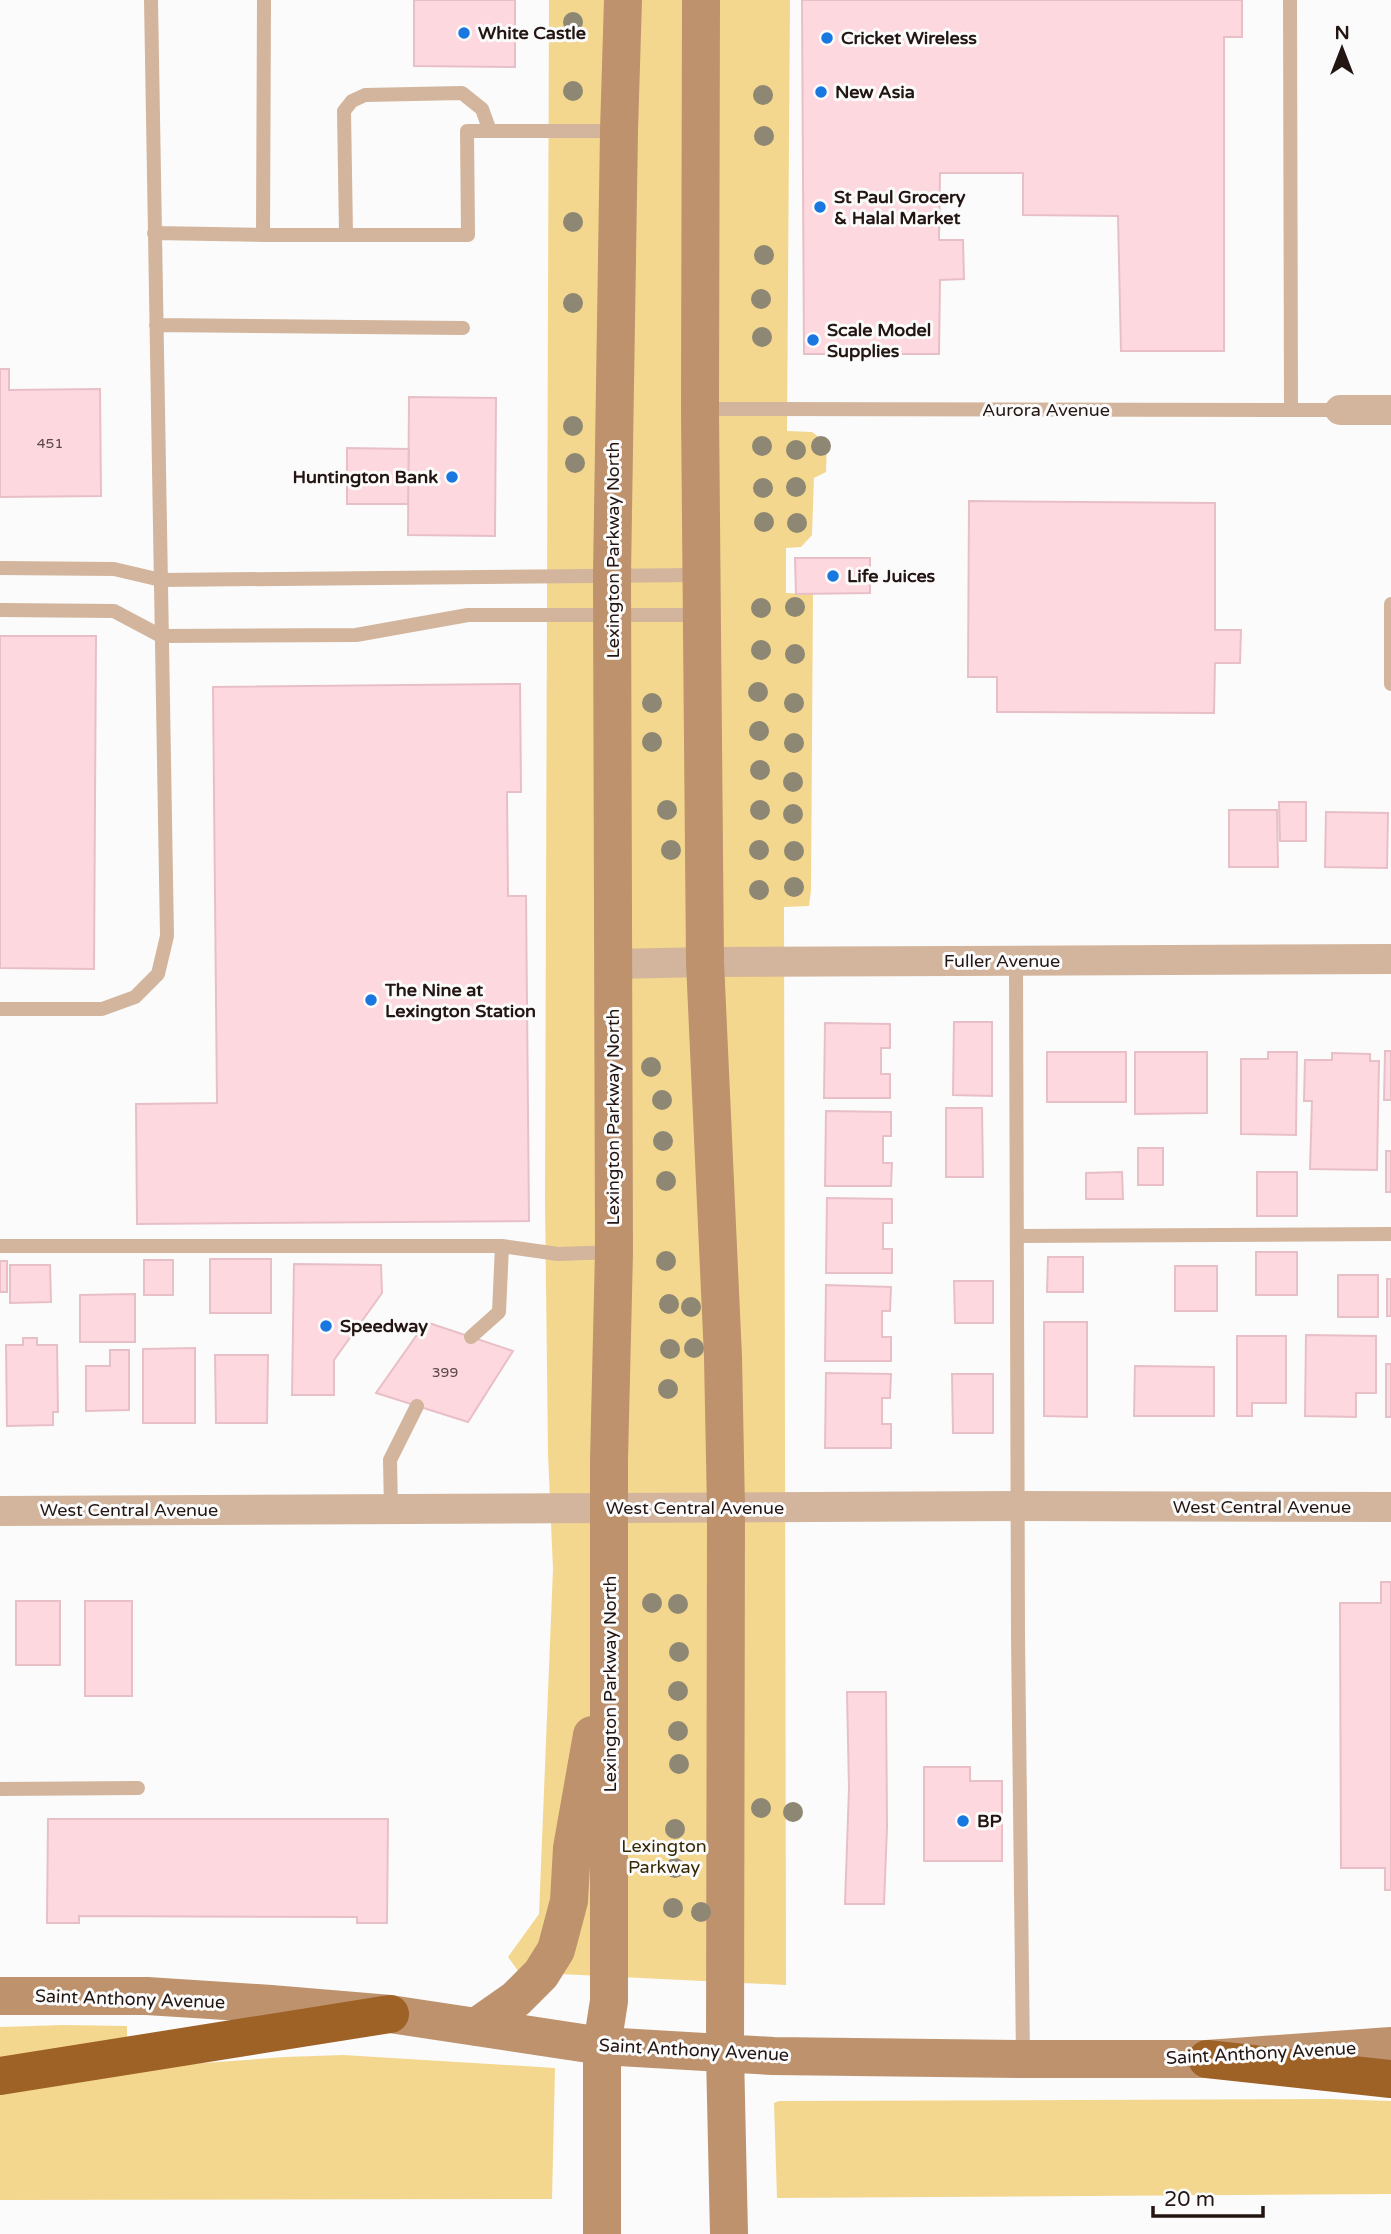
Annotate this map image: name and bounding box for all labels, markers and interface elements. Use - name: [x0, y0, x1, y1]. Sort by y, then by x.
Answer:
- north arrow: [1307, 14, 1377, 84]
- place label: White Castle: [478, 22, 586, 44]
- text: N: [1334, 22, 1350, 44]
- marker: White Castle: [456, 25, 472, 41]
- place label: Cricket Wireless: [841, 27, 977, 49]
- marker: Cricket Wireless: [819, 30, 835, 46]
- place label: New Asia: [835, 81, 915, 103]
- marker: New Asia: [813, 84, 829, 100]
- place label: St Paul Grocery & Halal Market: [834, 186, 966, 229]
- marker: St Paul Grocery & Halal Market: [812, 199, 828, 215]
- place label: Scale Model Supplies: [827, 319, 931, 362]
- marker: Scale Model Supplies: [805, 332, 821, 348]
- street label: Aurora Avenue: [982, 399, 1110, 421]
- house number: 451: [37, 435, 63, 452]
- street label: Lexington Parkway North: [602, 441, 624, 659]
- place label: Huntington Bank: [293, 466, 438, 488]
- marker: Huntington Bank: [444, 469, 460, 485]
- place label: Life Juices: [847, 565, 936, 587]
- marker: Life Juices: [825, 568, 841, 584]
- street label: Fuller Avenue: [944, 950, 1060, 972]
- place label: The Nine at Lexington Station: [384, 979, 536, 1022]
- marker: The Nine at Lexington Station: [363, 992, 379, 1008]
- street label: Lexington Parkway North: [602, 1008, 624, 1226]
- place label: Speedway: [340, 1315, 428, 1337]
- marker: Speedway: [318, 1318, 334, 1334]
- house number: 399: [432, 1364, 458, 1381]
- street label: West Central Avenue: [1173, 1496, 1351, 1518]
- street label: West Central Avenue: [606, 1497, 784, 1519]
- street label: West Central Avenue: [40, 1499, 218, 1521]
- street label: Lexington Parkway North: [599, 1575, 621, 1793]
- place label: BP: [977, 1810, 1002, 1832]
- marker: BP: [955, 1813, 971, 1829]
- park label: Lexington Parkway: [621, 1835, 707, 1878]
- street label: Saint Anthony Avenue: [34, 1985, 226, 2013]
- street label: Saint Anthony Avenue: [598, 2034, 790, 2066]
- street label: Saint Anthony Avenue: [1165, 2037, 1357, 2069]
- scale bar: [1153, 2174, 1263, 2218]
- text: 20 m: [1164, 2187, 1215, 2212]

